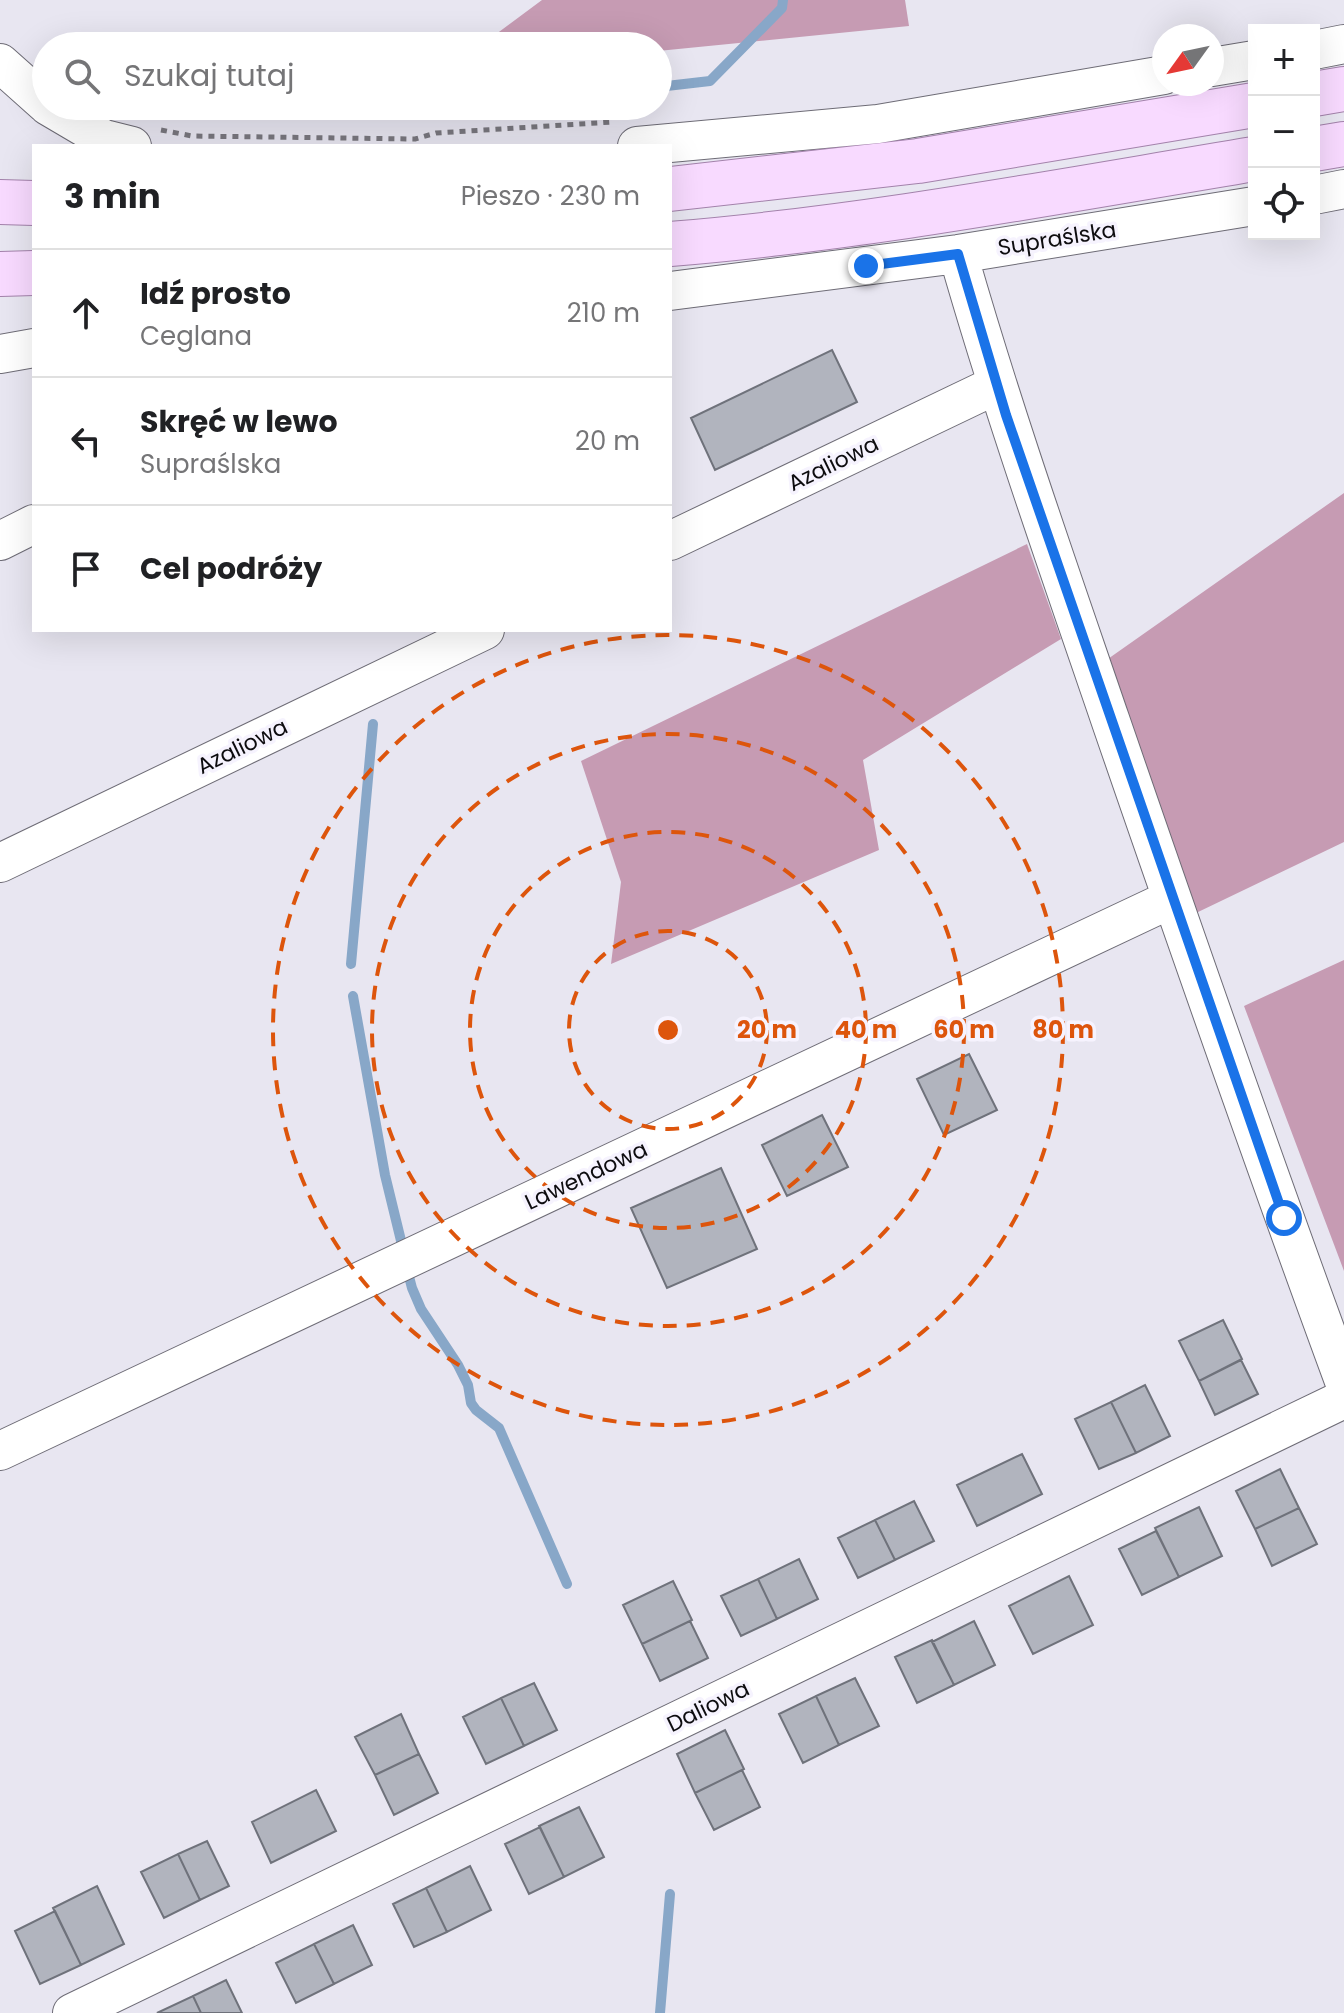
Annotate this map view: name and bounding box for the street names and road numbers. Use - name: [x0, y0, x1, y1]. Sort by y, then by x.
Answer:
- street label: Supraślska: [996, 214, 1119, 263]
- street label: Azaliowa: [783, 428, 884, 499]
- street label: Azaliowa: [192, 711, 293, 782]
- street label: Lawendowa: [520, 1134, 653, 1217]
- street label: Daliowa: [662, 1673, 755, 1740]

